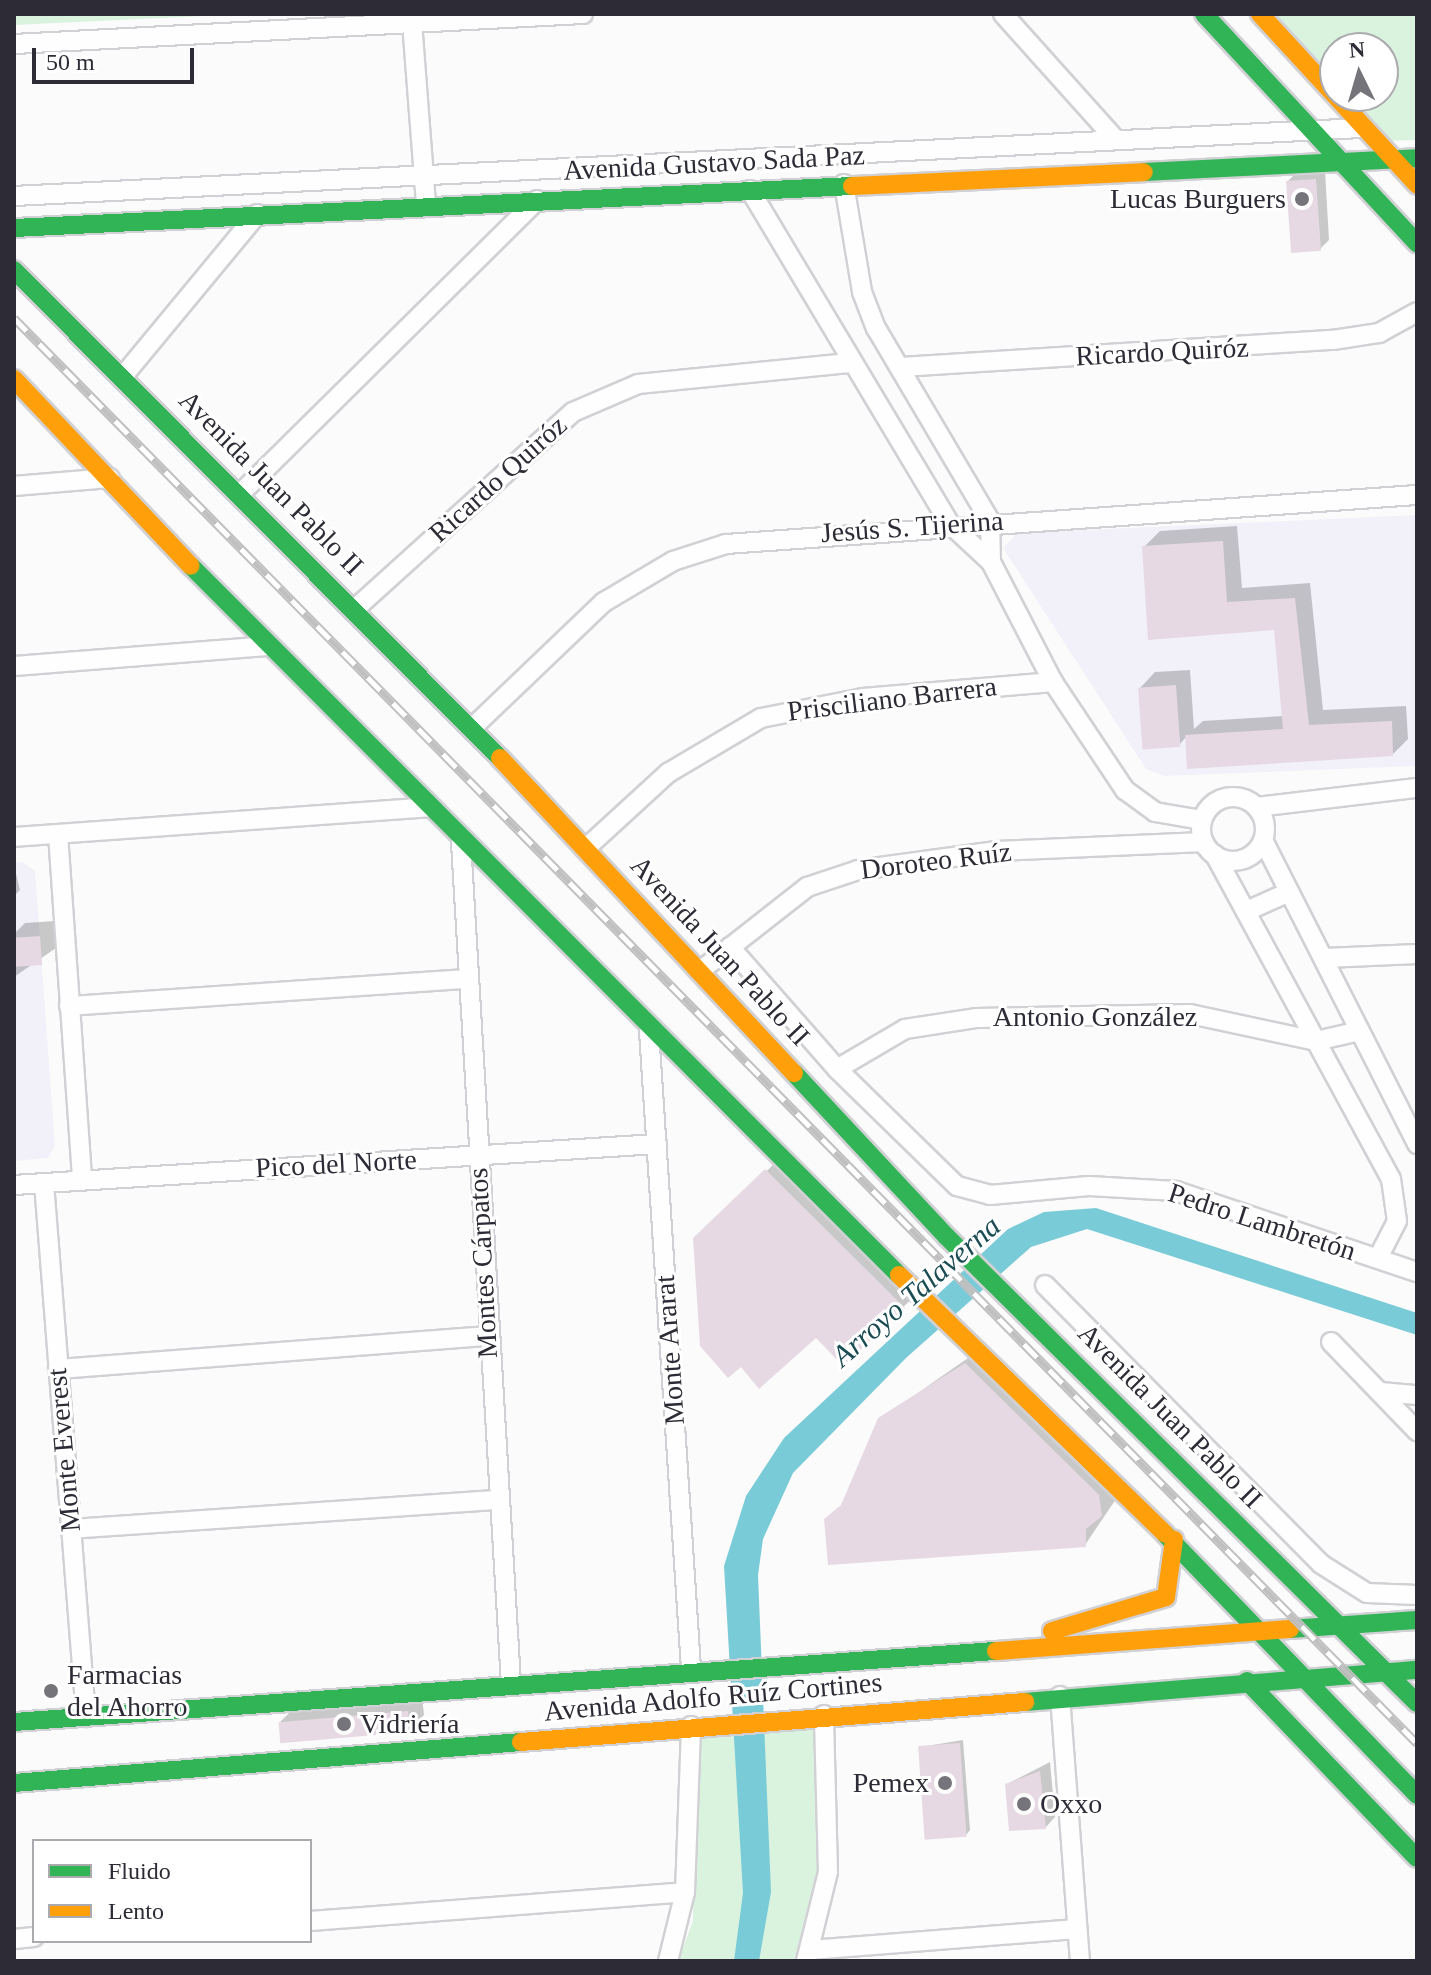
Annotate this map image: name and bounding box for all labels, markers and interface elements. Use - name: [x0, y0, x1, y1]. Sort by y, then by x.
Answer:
- scale bar: [36, 32, 198, 82]
- north arrow: [1319, 32, 1399, 112]
- text: N: [1348, 36, 1366, 63]
- text: 50 m: [46, 49, 95, 75]
- street label: Avenida Gustavo Sada Paz: [562, 138, 866, 188]
- place label: Lucas Burguers: [1110, 182, 1286, 216]
- marker: Lucas Burguers: [1293, 190, 1311, 208]
- street label: Ricardo Quiróz: [1075, 331, 1249, 373]
- street label: Avenida Juan Pablo II: [172, 384, 370, 582]
- street label: Ricardo Quiróz: [422, 409, 574, 549]
- street label: Jesús S. Tijerina: [819, 504, 1005, 550]
- street label: Prisciliano Barrera: [785, 669, 999, 729]
- street label: Doroteo Ruíz: [859, 835, 1013, 887]
- street label: Avenida Juan Pablo II: [623, 849, 817, 1053]
- street label: Antonio González: [993, 1000, 1197, 1034]
- street label: Pico del Norte: [254, 1143, 418, 1185]
- street label: Montes Cárpatos: [461, 1167, 505, 1359]
- street label: Pedro Lambretón: [1164, 1176, 1360, 1268]
- water label: Arroyo Talaverna: [824, 1208, 1008, 1374]
- street label: Monte Ararat: [648, 1273, 692, 1427]
- street label: Avenida Juan Pablo II: [1071, 1317, 1269, 1515]
- street label: Monte Everest: [40, 1367, 88, 1533]
- place label: Farmacias del Ahorro: [67, 1658, 189, 1724]
- street label: Avenida Adolfo Ruíz Cortines: [542, 1665, 884, 1729]
- marker: Farmacias del Ahorro: [42, 1682, 60, 1700]
- place label: Vidriería: [360, 1707, 459, 1741]
- marker: Vidriería: [335, 1715, 353, 1733]
- place label: Pemex: [853, 1766, 929, 1800]
- marker: Pemex: [936, 1774, 954, 1792]
- place label: Oxxo: [1040, 1787, 1102, 1821]
- marker: Oxxo: [1015, 1795, 1033, 1813]
- legend: [32, 1839, 312, 1943]
- text: Fluido: [108, 1858, 171, 1884]
- text: Lento: [108, 1898, 164, 1924]

